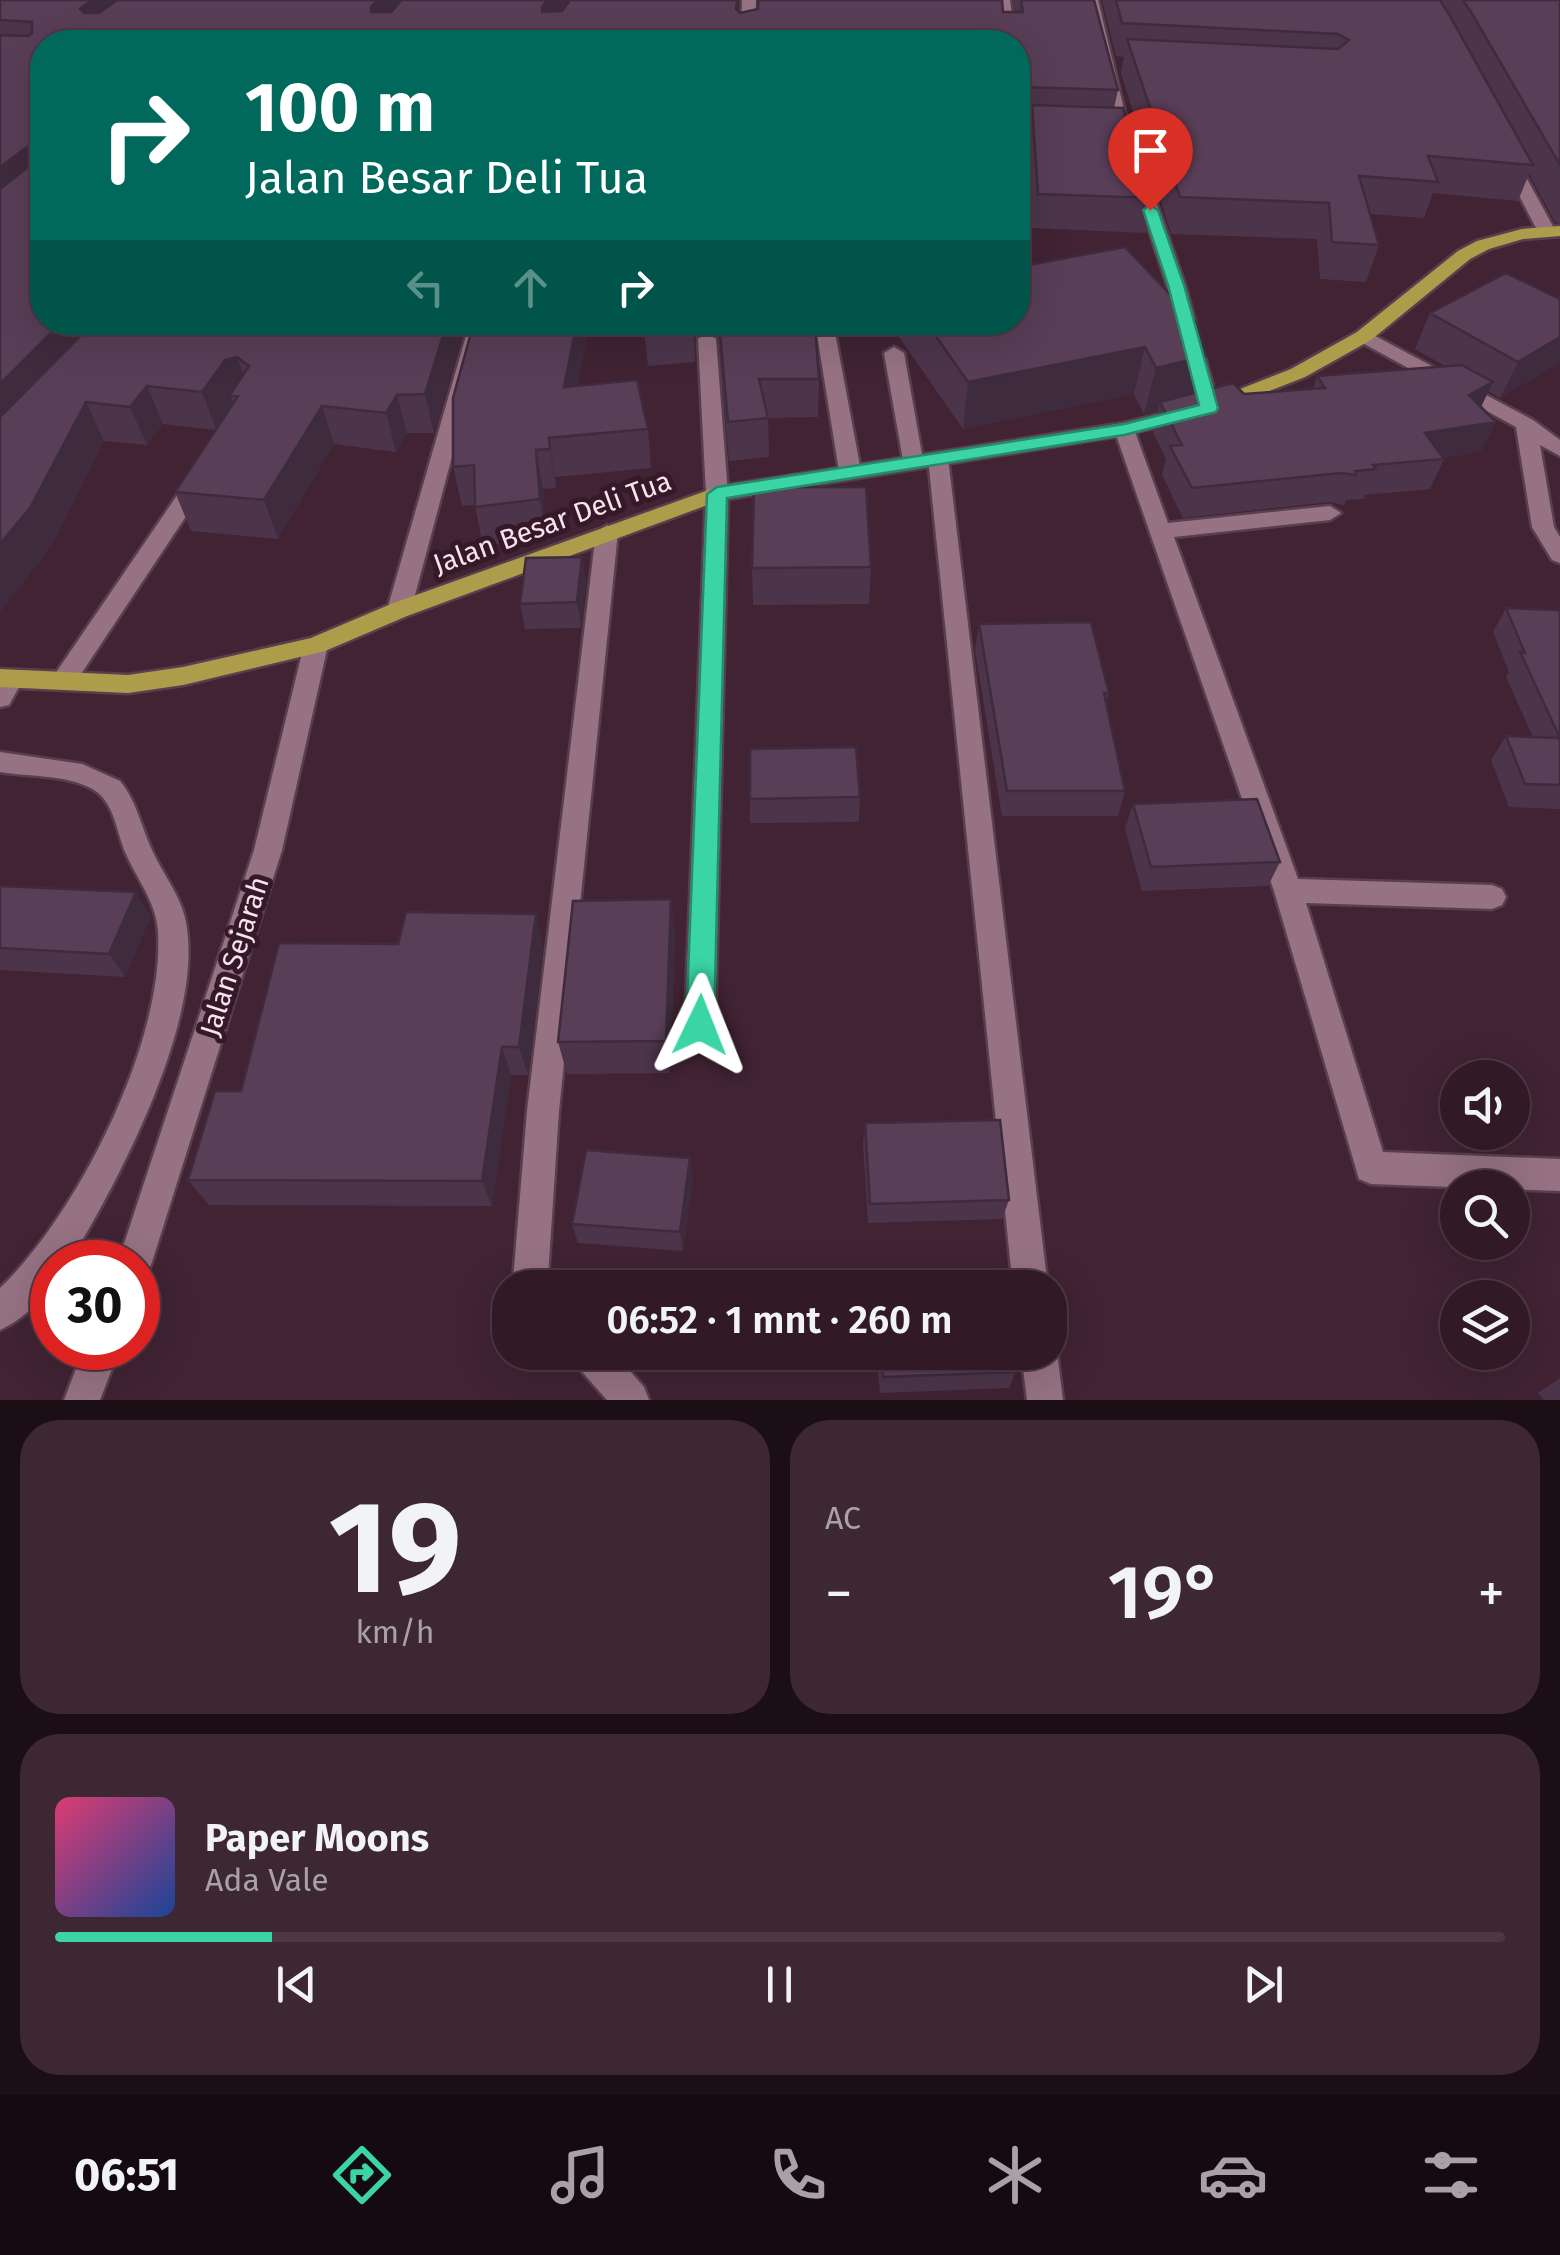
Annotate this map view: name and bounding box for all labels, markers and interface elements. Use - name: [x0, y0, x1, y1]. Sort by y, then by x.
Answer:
- text: 100 m: [245, 66, 435, 150]
- icon: right: [80, 70, 210, 200]
- pin: [1108, 108, 1193, 211]
- icon: arrive: [1123, 123, 1178, 178]
- text: Jalan Besar Deli Tua: [245, 151, 648, 205]
- icon: left: [398, 260, 453, 315]
- icon: ahead: [503, 260, 558, 315]
- icon: right: [608, 260, 663, 315]
- street label: Jalan Besar Deli Tua: [429, 464, 676, 581]
- street label: Jalan Sejarah: [193, 872, 276, 1040]
- position arrow: [648, 973, 752, 1077]
- map controls: [1440, 1060, 1530, 1370]
- button: sound: [1440, 1060, 1530, 1150]
- button: search: [1440, 1170, 1530, 1260]
- speed limit sign: 30: [30, 1240, 160, 1370]
- button: layers: [1440, 1280, 1530, 1370]
- text: 06:52 · 1 mnt · 260 m: [606, 1297, 953, 1343]
- text: 19: [328, 1470, 462, 1626]
- text: AC: [825, 1499, 861, 1537]
- text: 19°: [1108, 1548, 1222, 1638]
- text: −: [825, 1561, 853, 1627]
- text: +: [1478, 1561, 1505, 1627]
- text: km/h: [355, 1613, 435, 1651]
- text: Paper Moons: [205, 1815, 429, 1861]
- text: Ada Vale: [205, 1861, 329, 1899]
- icon: previous: [269, 1957, 324, 2012]
- icon: pause: [752, 1957, 807, 2012]
- icon: next: [1236, 1957, 1291, 2012]
- icon: directions: [327, 2140, 397, 2210]
- icon: music: [545, 2140, 615, 2210]
- icon: phone: [763, 2140, 833, 2210]
- icon: climate: [980, 2140, 1050, 2210]
- icon: car: [1198, 2140, 1268, 2210]
- icon: filters: [1416, 2140, 1486, 2210]
- text: 06:51: [74, 2148, 179, 2202]

